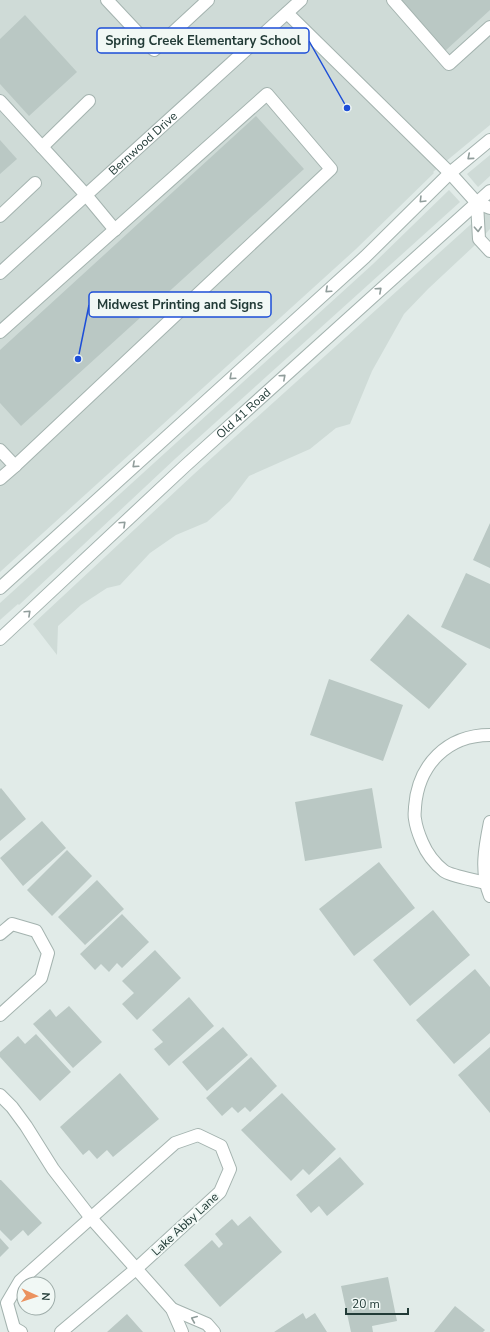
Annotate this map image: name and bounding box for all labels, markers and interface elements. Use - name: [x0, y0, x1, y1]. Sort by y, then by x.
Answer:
- callout: Spring Creek Elementary School: [97, 28, 309, 53]
- text: Spring Creek Elementary School: [105, 32, 302, 50]
- street label: Bernwood Drive: [105, 108, 181, 179]
- one-way arrow: [468, 152, 475, 159]
- one-way arrow: [419, 195, 427, 203]
- one-way arrow: [474, 226, 483, 232]
- one-way arrow: [325, 285, 333, 293]
- one-way arrow: [374, 287, 382, 295]
- callout: Midwest Printing and Signs: [89, 292, 271, 317]
- text: Midwest Printing and Signs: [97, 296, 263, 314]
- one-way arrow: [229, 373, 237, 380]
- one-way arrow: [278, 374, 286, 382]
- street label: Old 41 Road: [213, 384, 274, 442]
- one-way arrow: [133, 460, 140, 467]
- one-way arrow: [118, 521, 126, 529]
- one-way arrow: [24, 610, 31, 617]
- street label: Lake Abby Lane: [148, 1189, 222, 1259]
- north arrow: [16, 1276, 56, 1316]
- scale bar: [346, 1290, 408, 1316]
- text: N: [38, 1292, 53, 1301]
- text: 20 m: [352, 1296, 380, 1312]
- one-way arrow: [191, 1315, 198, 1323]

